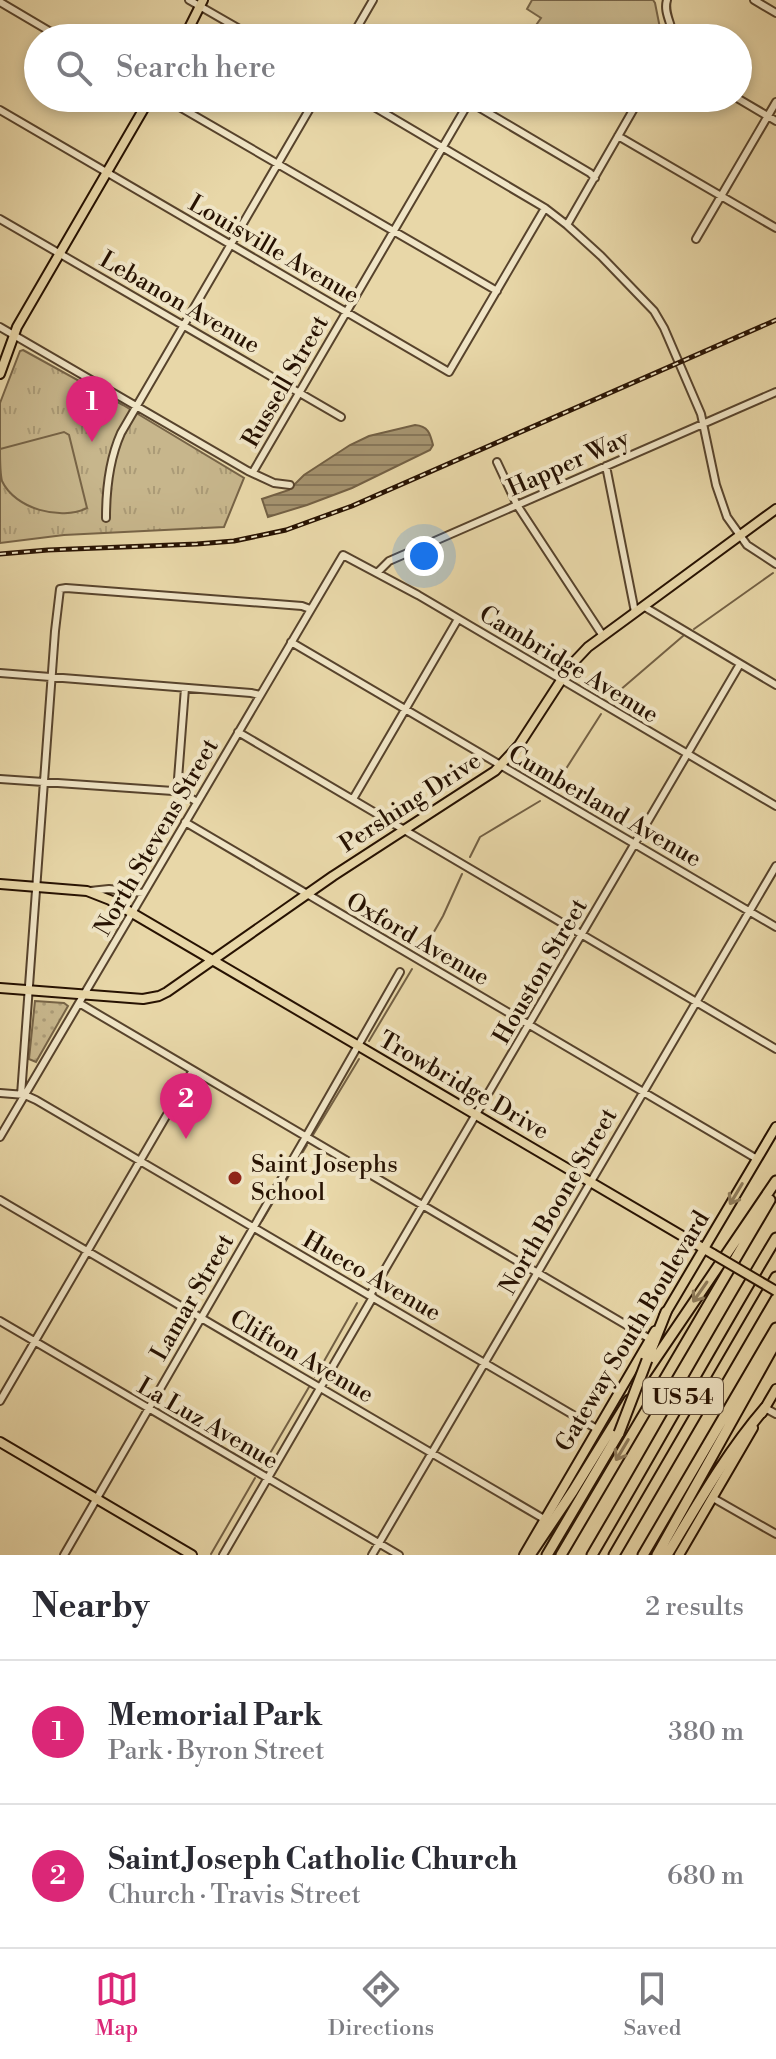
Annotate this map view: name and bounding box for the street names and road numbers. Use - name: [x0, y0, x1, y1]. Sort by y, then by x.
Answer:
- street label: Louisville Avenue: [183, 189, 364, 311]
- street label: Lebanon Avenue: [94, 245, 265, 361]
- street label: Russell Street: [236, 310, 336, 453]
- street label: Happer Way: [503, 424, 634, 504]
- street label: Cambridge Avenue: [473, 599, 664, 730]
- street label: North Stevens Street: [88, 733, 226, 942]
- street label: Cumberland Avenue: [503, 739, 706, 874]
- street label: Pershing Drive: [334, 746, 487, 860]
- street label: Oxford Avenue: [341, 887, 494, 993]
- street label: Houston Street: [487, 893, 595, 1050]
- street label: Trowbridge Drive: [373, 1025, 554, 1147]
- street label: North Boone Street: [493, 1102, 625, 1300]
- street label: Gateway South Boulevard: [549, 1205, 717, 1457]
- street label: Hueco Avenue: [297, 1225, 446, 1329]
- street label: Lamar Street: [144, 1228, 242, 1366]
- street label: Clifton Avenue: [224, 1304, 379, 1410]
- street label: La Luz Avenue: [132, 1371, 283, 1476]
- road number: US 54: [643, 1378, 723, 1414]

